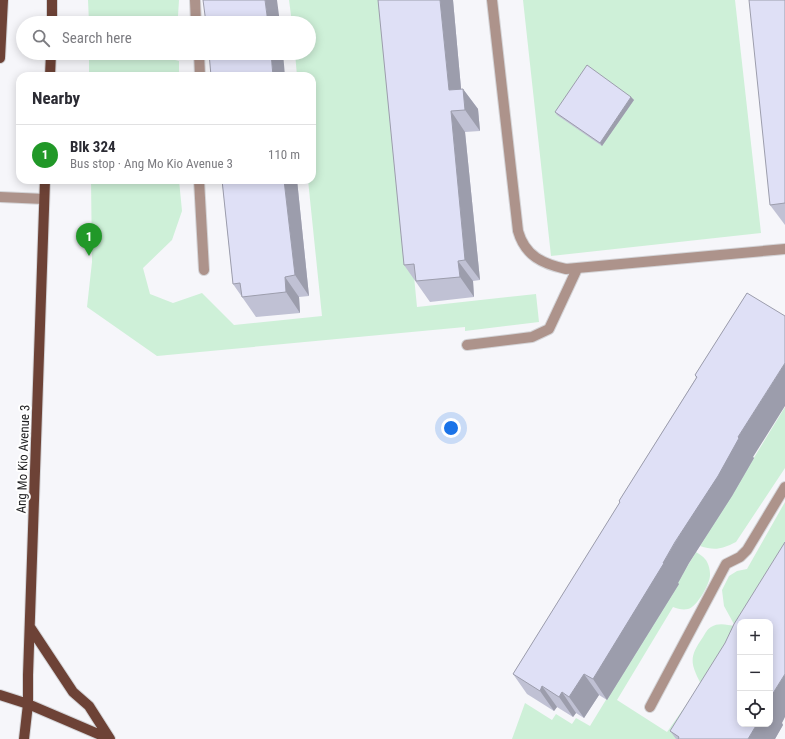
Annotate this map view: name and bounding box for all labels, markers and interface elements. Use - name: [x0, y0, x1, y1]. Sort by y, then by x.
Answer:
- search box: [16, 16, 316, 60]
- icon: search: [30, 27, 52, 49]
- text: Search here: [62, 29, 132, 47]
- text: Nearby: [32, 88, 80, 108]
- text: Blk 324: [70, 138, 116, 156]
- text: 1: [42, 147, 48, 162]
- text: 110 m: [268, 147, 300, 162]
- text: Bus stop · Ang Mo Kio Avenue 3: [70, 156, 233, 171]
- pin: 1: [76, 223, 102, 256]
- street label: Ang Mo Kio Avenue 3: [14, 404, 32, 514]
- your location: [441, 418, 461, 438]
- map controls: [737, 619, 773, 727]
- button: +: [737, 619, 773, 655]
- button: −: [737, 655, 773, 691]
- button: locate: [737, 691, 773, 727]

